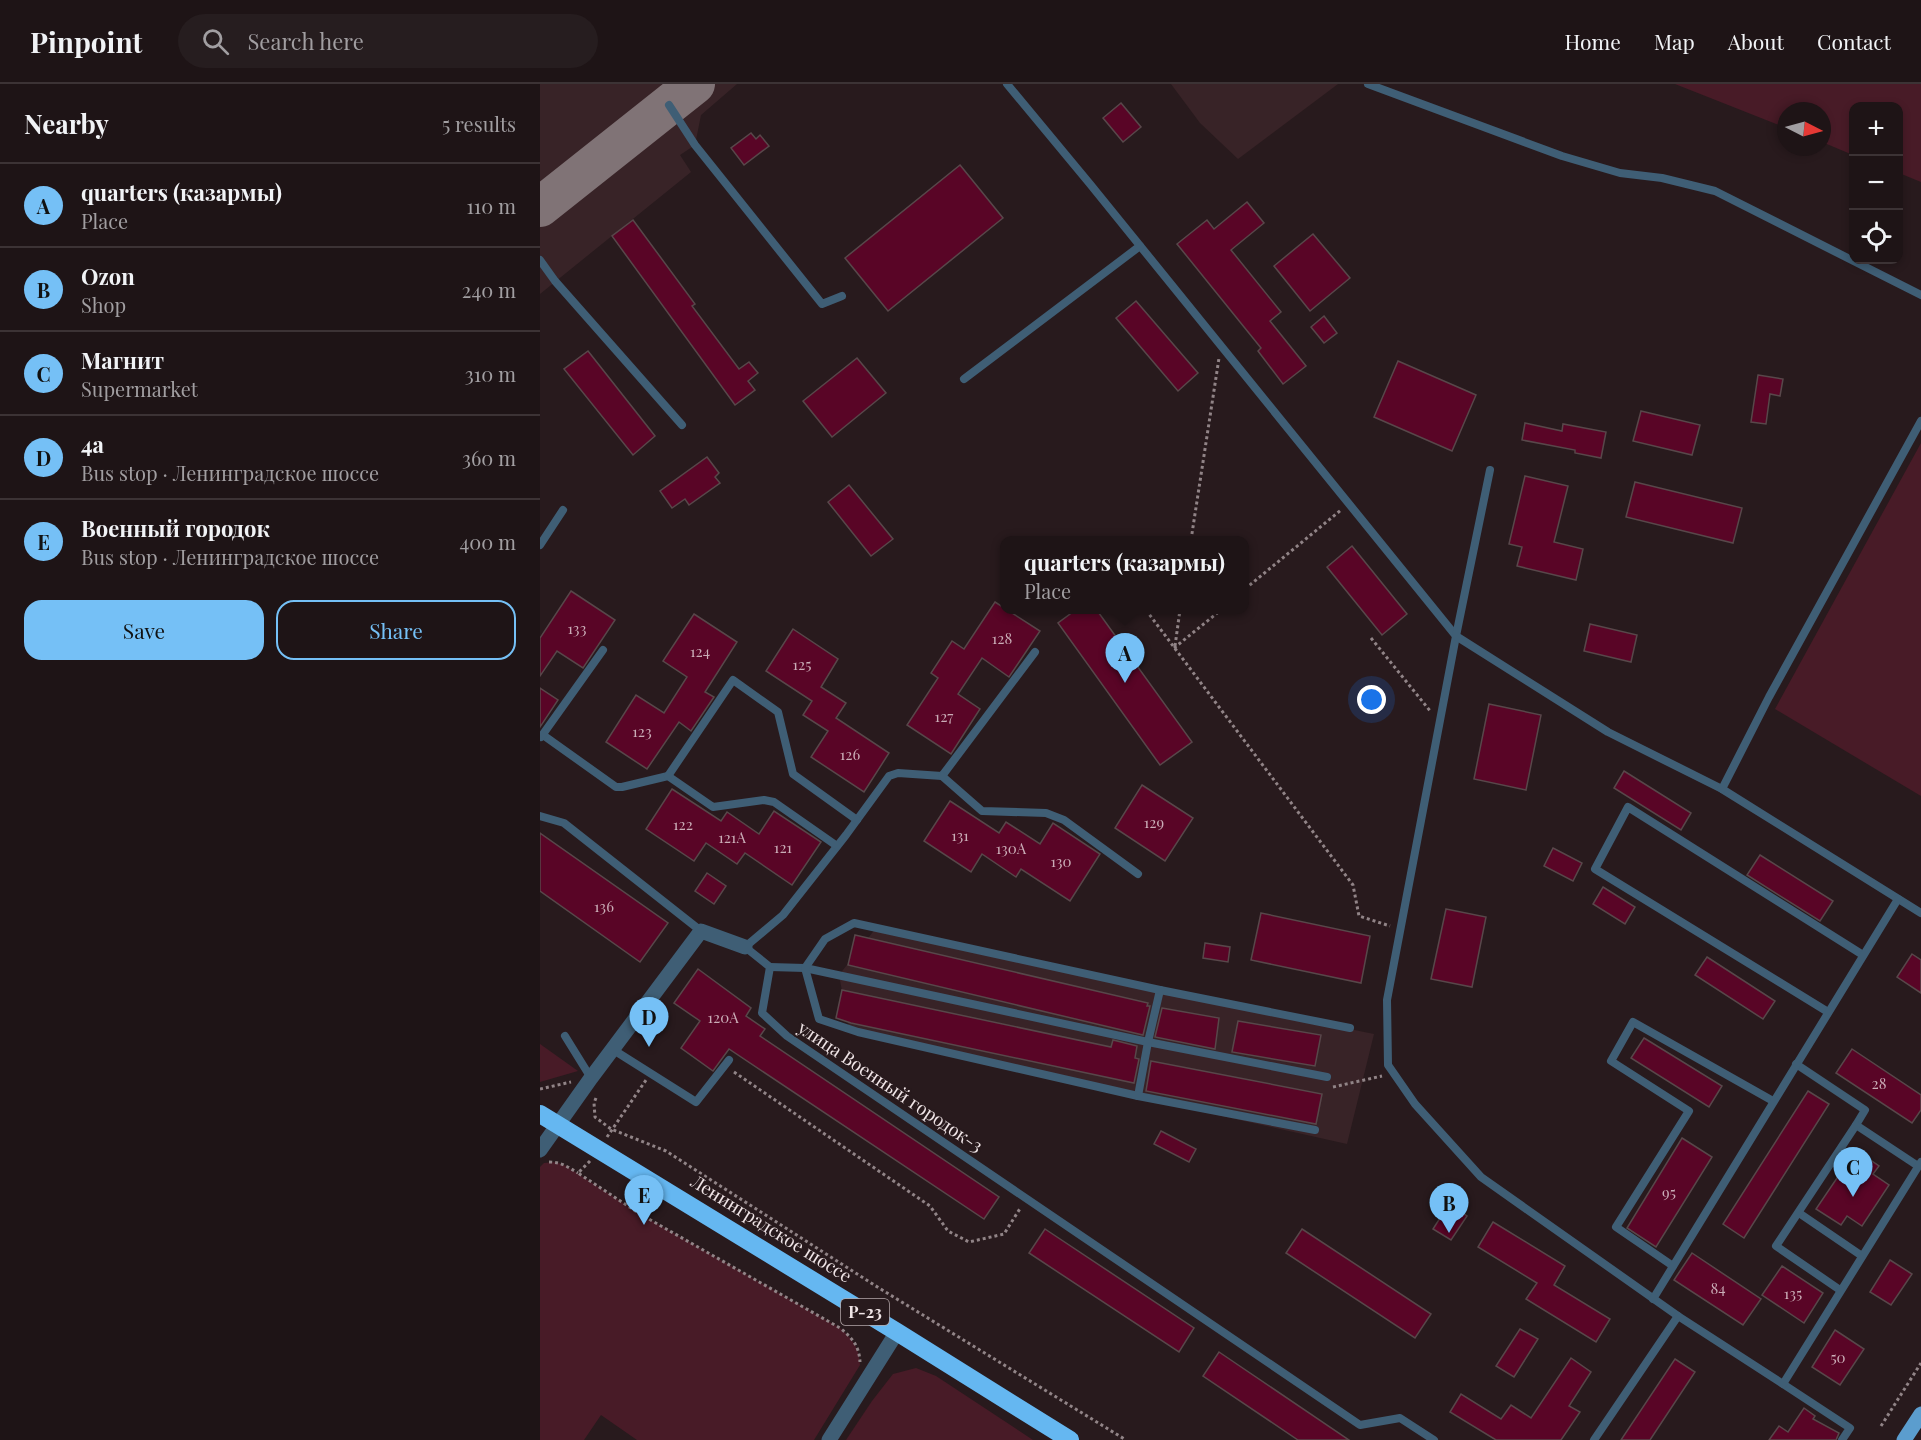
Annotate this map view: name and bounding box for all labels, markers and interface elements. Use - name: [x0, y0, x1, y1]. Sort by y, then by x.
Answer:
- search box: [178, 14, 598, 68]
- text: Pinpoint: [30, 23, 142, 60]
- icon: search: [199, 25, 232, 58]
- text: Search here: [247, 26, 364, 56]
- text: Home: [1565, 27, 1621, 55]
- text: Map: [1654, 27, 1695, 55]
- text: About: [1728, 27, 1784, 55]
- text: Contact: [1817, 27, 1891, 55]
- north arrow: [1777, 102, 1831, 156]
- map controls: [1849, 102, 1903, 264]
- button: +: [1849, 102, 1903, 156]
- text: Nearby: [24, 106, 109, 141]
- text: 5 results: [442, 110, 516, 137]
- button: −: [1849, 156, 1903, 210]
- text: quarters (казармы): [81, 177, 282, 207]
- text: A: [37, 192, 50, 219]
- text: 110 m: [466, 192, 516, 219]
- text: Place: [81, 207, 128, 234]
- button: locate: [1849, 210, 1903, 264]
- text: Ozon: [81, 261, 135, 291]
- text: B: [37, 276, 50, 303]
- text: 240 m: [462, 276, 516, 303]
- text: Shop: [81, 291, 126, 318]
- text: Магнит: [81, 345, 164, 375]
- text: C: [36, 360, 51, 387]
- text: 310 m: [465, 360, 516, 387]
- text: Supermarket: [81, 375, 198, 402]
- text: 4а: [81, 429, 104, 459]
- text: D: [36, 444, 51, 471]
- text: 360 m: [462, 444, 516, 471]
- text: Bus stop · Ленинградское шоссе: [81, 459, 379, 486]
- text: Военный городок: [81, 513, 270, 543]
- text: E: [37, 528, 50, 555]
- text: 400 m: [459, 528, 516, 555]
- popup: [1000, 536, 1249, 614]
- text: Bus stop · Ленинградское шоссе: [81, 543, 379, 570]
- text: quarters (казармы): [1024, 547, 1225, 577]
- text: Place: [1024, 577, 1071, 604]
- button: Save: [24, 600, 264, 660]
- button: Share: [276, 600, 516, 660]
- house number: 133: [568, 618, 587, 638]
- house number: 128: [992, 628, 1012, 648]
- pin: A: [1106, 634, 1144, 683]
- house number: 124: [690, 641, 710, 661]
- house number: 125: [793, 654, 811, 674]
- your location: [1357, 685, 1386, 714]
- house number: 127: [935, 706, 953, 726]
- house number: 123: [632, 721, 652, 741]
- house number: 126: [840, 744, 860, 764]
- house number: 129: [1144, 812, 1164, 832]
- house number: 122: [673, 814, 693, 834]
- house number: 131: [951, 825, 969, 845]
- house number: 121А: [718, 827, 746, 847]
- house number: 121: [774, 837, 793, 857]
- house number: 130А: [996, 838, 1027, 858]
- house number: 130: [1050, 851, 1072, 871]
- house number: 136: [594, 896, 614, 916]
- pin: D: [630, 998, 668, 1047]
- house number: 120А: [707, 1007, 739, 1027]
- street label: улица Военный городок-3: [793, 1015, 988, 1157]
- house number: 28: [1872, 1073, 1887, 1093]
- pin: C: [1834, 1148, 1872, 1197]
- street label: Ленинградское шоссе: [686, 1168, 857, 1287]
- pin: E: [624, 1176, 664, 1225]
- house number: 95: [1662, 1182, 1676, 1202]
- pin: B: [1430, 1184, 1468, 1233]
- house number: 84: [1710, 1278, 1726, 1298]
- house number: 135: [1784, 1283, 1802, 1303]
- road number: Р-23: [841, 1299, 889, 1325]
- house number: 50: [1830, 1347, 1846, 1367]

